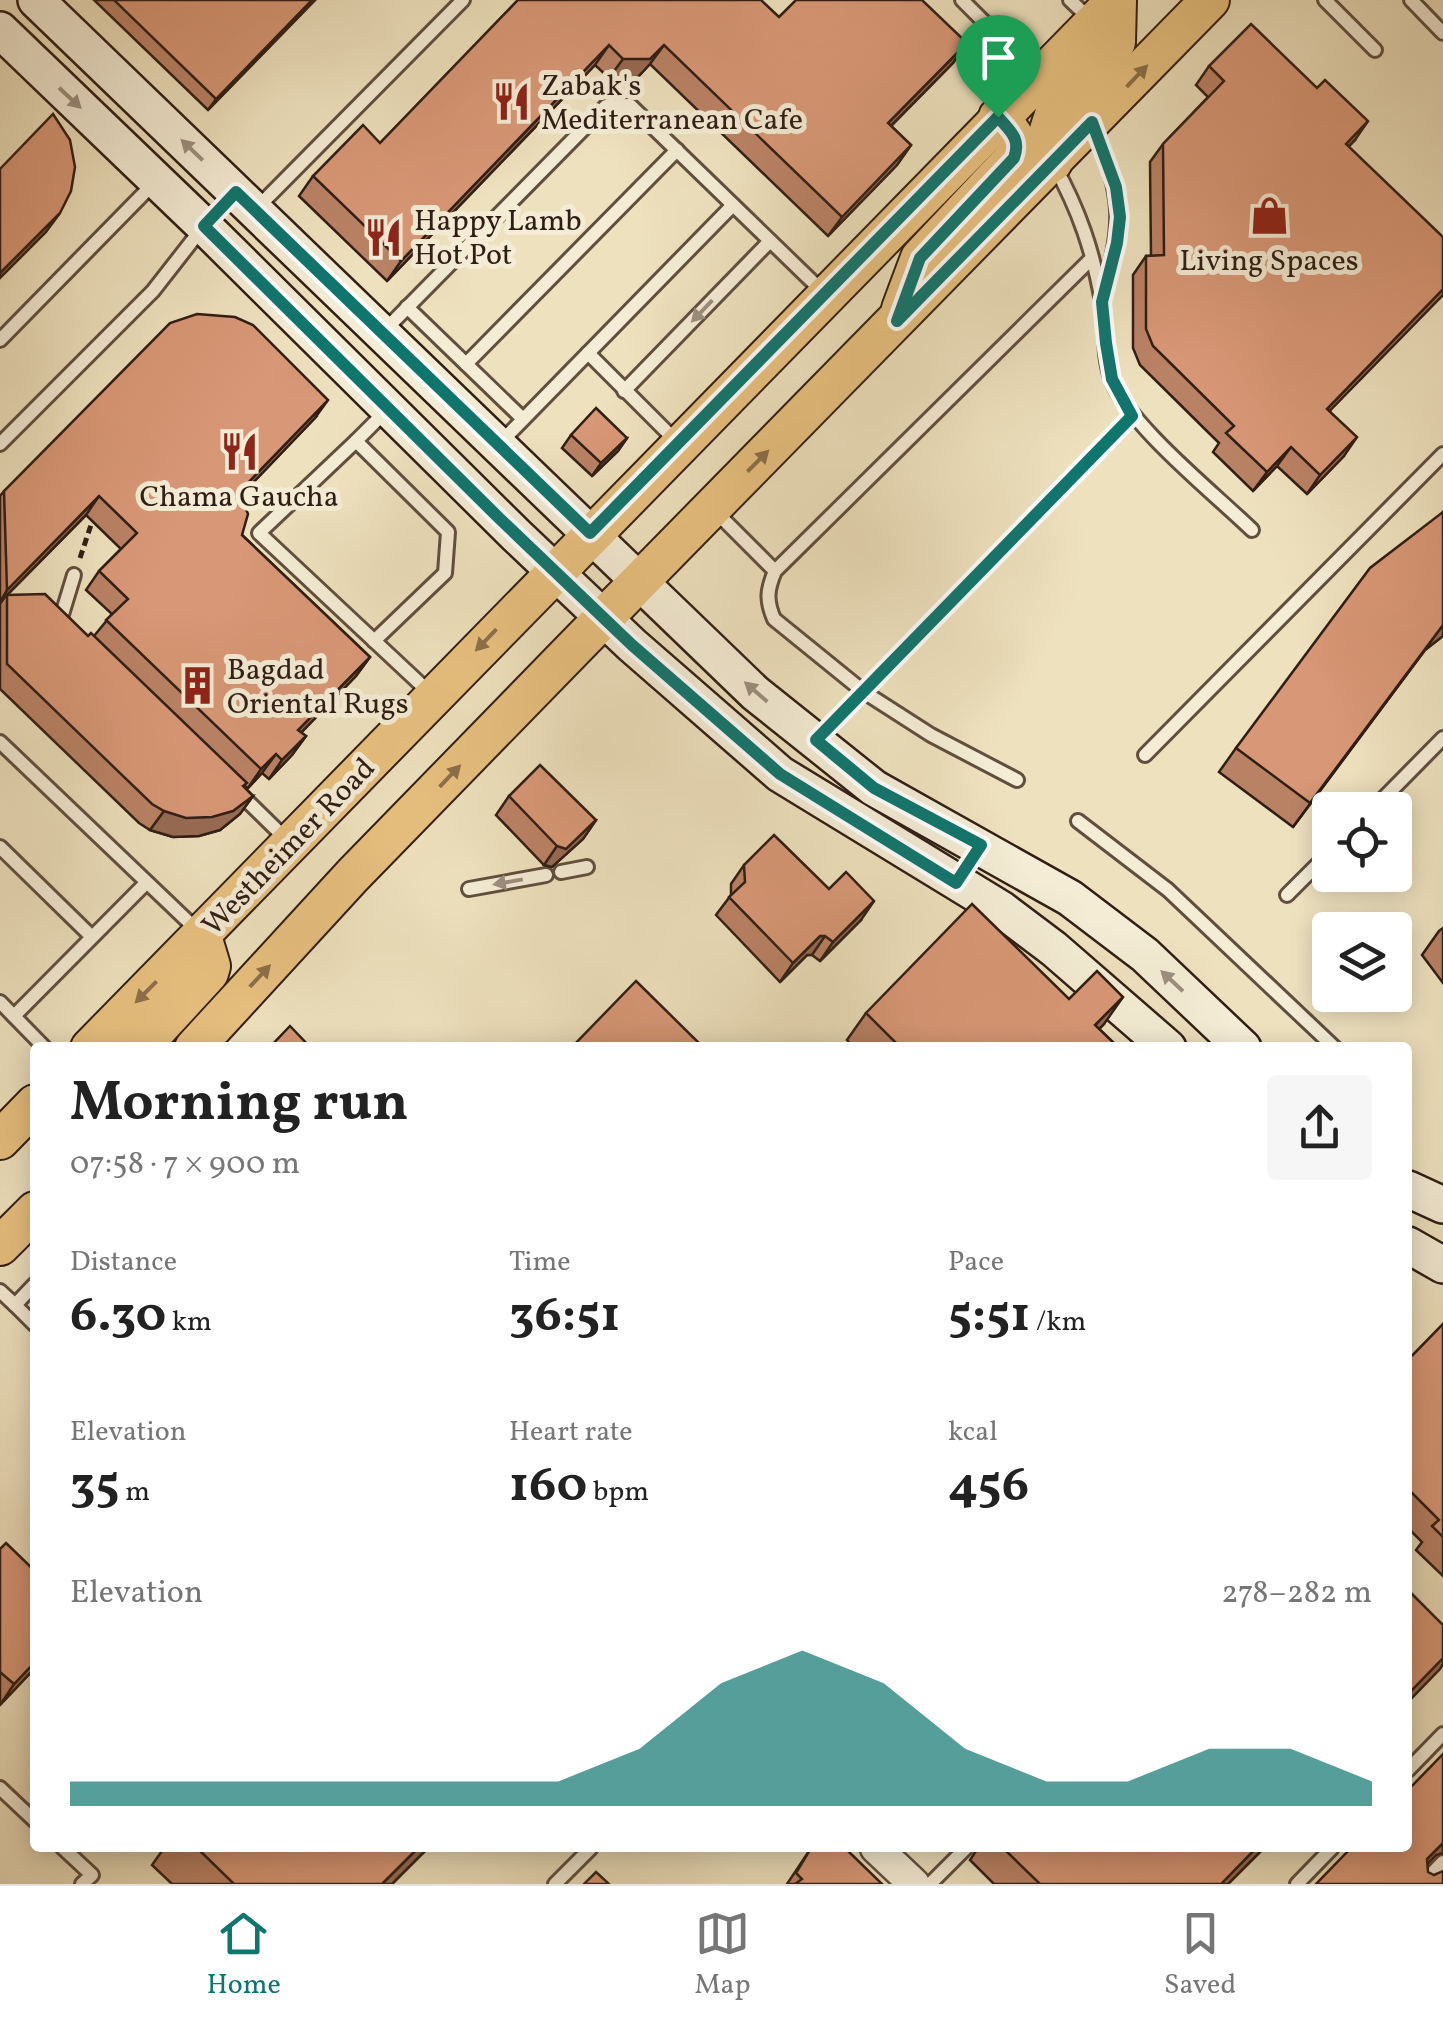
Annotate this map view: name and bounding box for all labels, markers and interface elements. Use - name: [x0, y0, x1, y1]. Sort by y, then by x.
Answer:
- pin: [956, 15, 1041, 118]
- icon: arrive: [971, 30, 1026, 85]
- one-way arrow: [1125, 64, 1148, 88]
- place label: Zabak's Mediterranean Cafe: [541, 66, 803, 142]
- restaurant icon: Zabak's Mediterranean Cafe: [490, 81, 532, 123]
- one-way arrow: [58, 86, 82, 109]
- one-way arrow: [181, 139, 205, 162]
- shop icon: Living Spaces: [1248, 195, 1290, 237]
- place label: Happy Lamb Hot Pot: [414, 201, 582, 277]
- restaurant icon: Happy Lamb Hot Pot: [363, 216, 405, 258]
- place label: Living Spaces: [1179, 241, 1359, 283]
- one-way arrow: [691, 298, 714, 322]
- restaurant icon: Chama Gaucha: [218, 431, 260, 473]
- one-way arrow: [746, 450, 769, 474]
- place label: Chama Gaucha: [139, 477, 339, 519]
- one-way arrow: [475, 628, 498, 652]
- place label: Bagdad Oriental Rugs: [227, 650, 409, 726]
- building icon: Bagdad Oriental Rugs: [176, 665, 218, 707]
- one-way arrow: [744, 682, 769, 704]
- street label: Westheimer Road: [193, 749, 386, 946]
- one-way arrow: [438, 764, 461, 788]
- map controls: [1312, 792, 1412, 1012]
- button: locate: [1312, 792, 1412, 892]
- one-way arrow: [491, 875, 523, 890]
- button: layers: [1312, 912, 1412, 1012]
- one-way arrow: [248, 965, 271, 989]
- one-way arrow: [1161, 970, 1185, 993]
- one-way arrow: [135, 979, 159, 1003]
- text: Morning run: [70, 1067, 409, 1143]
- button: share: [1267, 1075, 1372, 1180]
- text: 07:58 · 7 × 900 m: [70, 1143, 300, 1187]
- text: Distance: [70, 1243, 177, 1282]
- text: Time: [509, 1243, 570, 1282]
- text: Pace: [948, 1243, 1004, 1282]
- text: 6.30: [70, 1282, 166, 1352]
- text: 36:51: [509, 1282, 620, 1352]
- text: 5:51: [948, 1282, 1030, 1352]
- text: km: [166, 1303, 212, 1342]
- text: /km: [1030, 1303, 1086, 1342]
- text: Elevation: [70, 1413, 186, 1452]
- text: Heart rate: [509, 1413, 633, 1452]
- text: kcal: [948, 1413, 998, 1452]
- text: 35: [70, 1452, 120, 1522]
- text: 160: [509, 1452, 587, 1522]
- text: 456: [948, 1452, 1029, 1522]
- text: m: [120, 1473, 150, 1512]
- text: bpm: [587, 1473, 649, 1512]
- text: Elevation: [70, 1572, 203, 1616]
- text: 278–282 m: [1221, 1572, 1372, 1616]
- tab: Home: [207, 1906, 281, 2005]
- tab: Map: [694, 1906, 750, 2005]
- tab: Saved: [1164, 1906, 1236, 2005]

